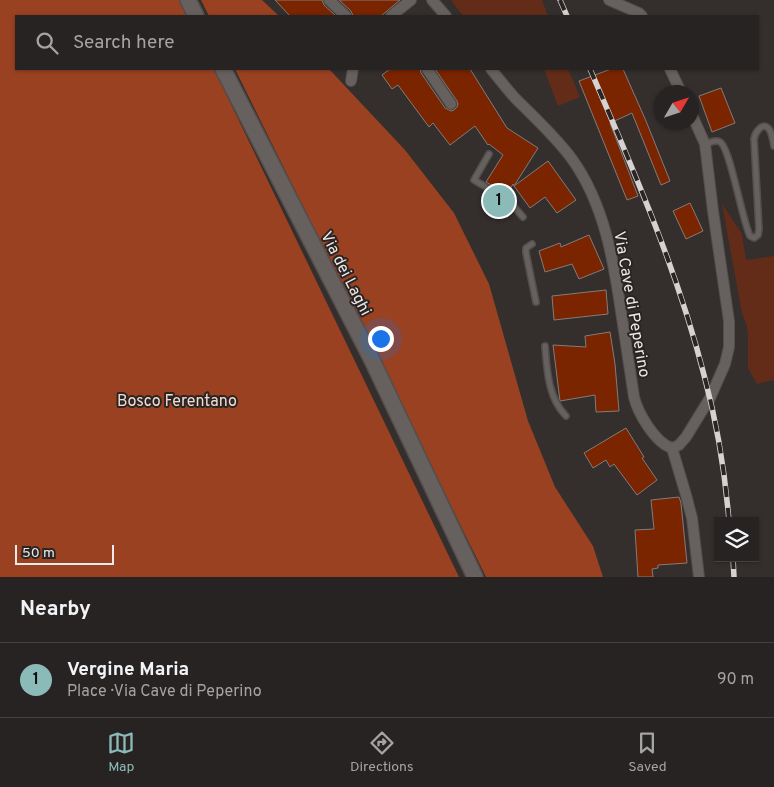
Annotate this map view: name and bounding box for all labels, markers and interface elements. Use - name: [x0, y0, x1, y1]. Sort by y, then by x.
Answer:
- search box: [15, 15, 759, 70]
- icon: search: [33, 29, 61, 57]
- text: Search here: [73, 31, 175, 55]
- north arrow: [654, 85, 699, 130]
- pin: 1: [483, 182, 515, 220]
- street label: Via dei Laghi: [315, 228, 375, 319]
- street label: Via Cave di Peperino: [608, 230, 654, 379]
- your location: [368, 326, 394, 352]
- park label: Bosco Ferentano: [117, 392, 237, 412]
- map controls: [714, 517, 759, 562]
- button: layers: [714, 517, 759, 562]
- scale bar: [15, 542, 114, 565]
- text: 50 m: [22, 545, 55, 562]
- text: Nearby: [20, 596, 91, 623]
- text: Vergine Maria: [67, 658, 189, 682]
- text: 1: [33, 670, 39, 690]
- text: 90 m: [717, 670, 754, 690]
- text: Place · Via Cave di Peperino: [67, 682, 262, 702]
- tab: Map: [107, 729, 135, 776]
- tab: Directions: [350, 729, 414, 776]
- tab: Saved: [628, 729, 667, 776]

